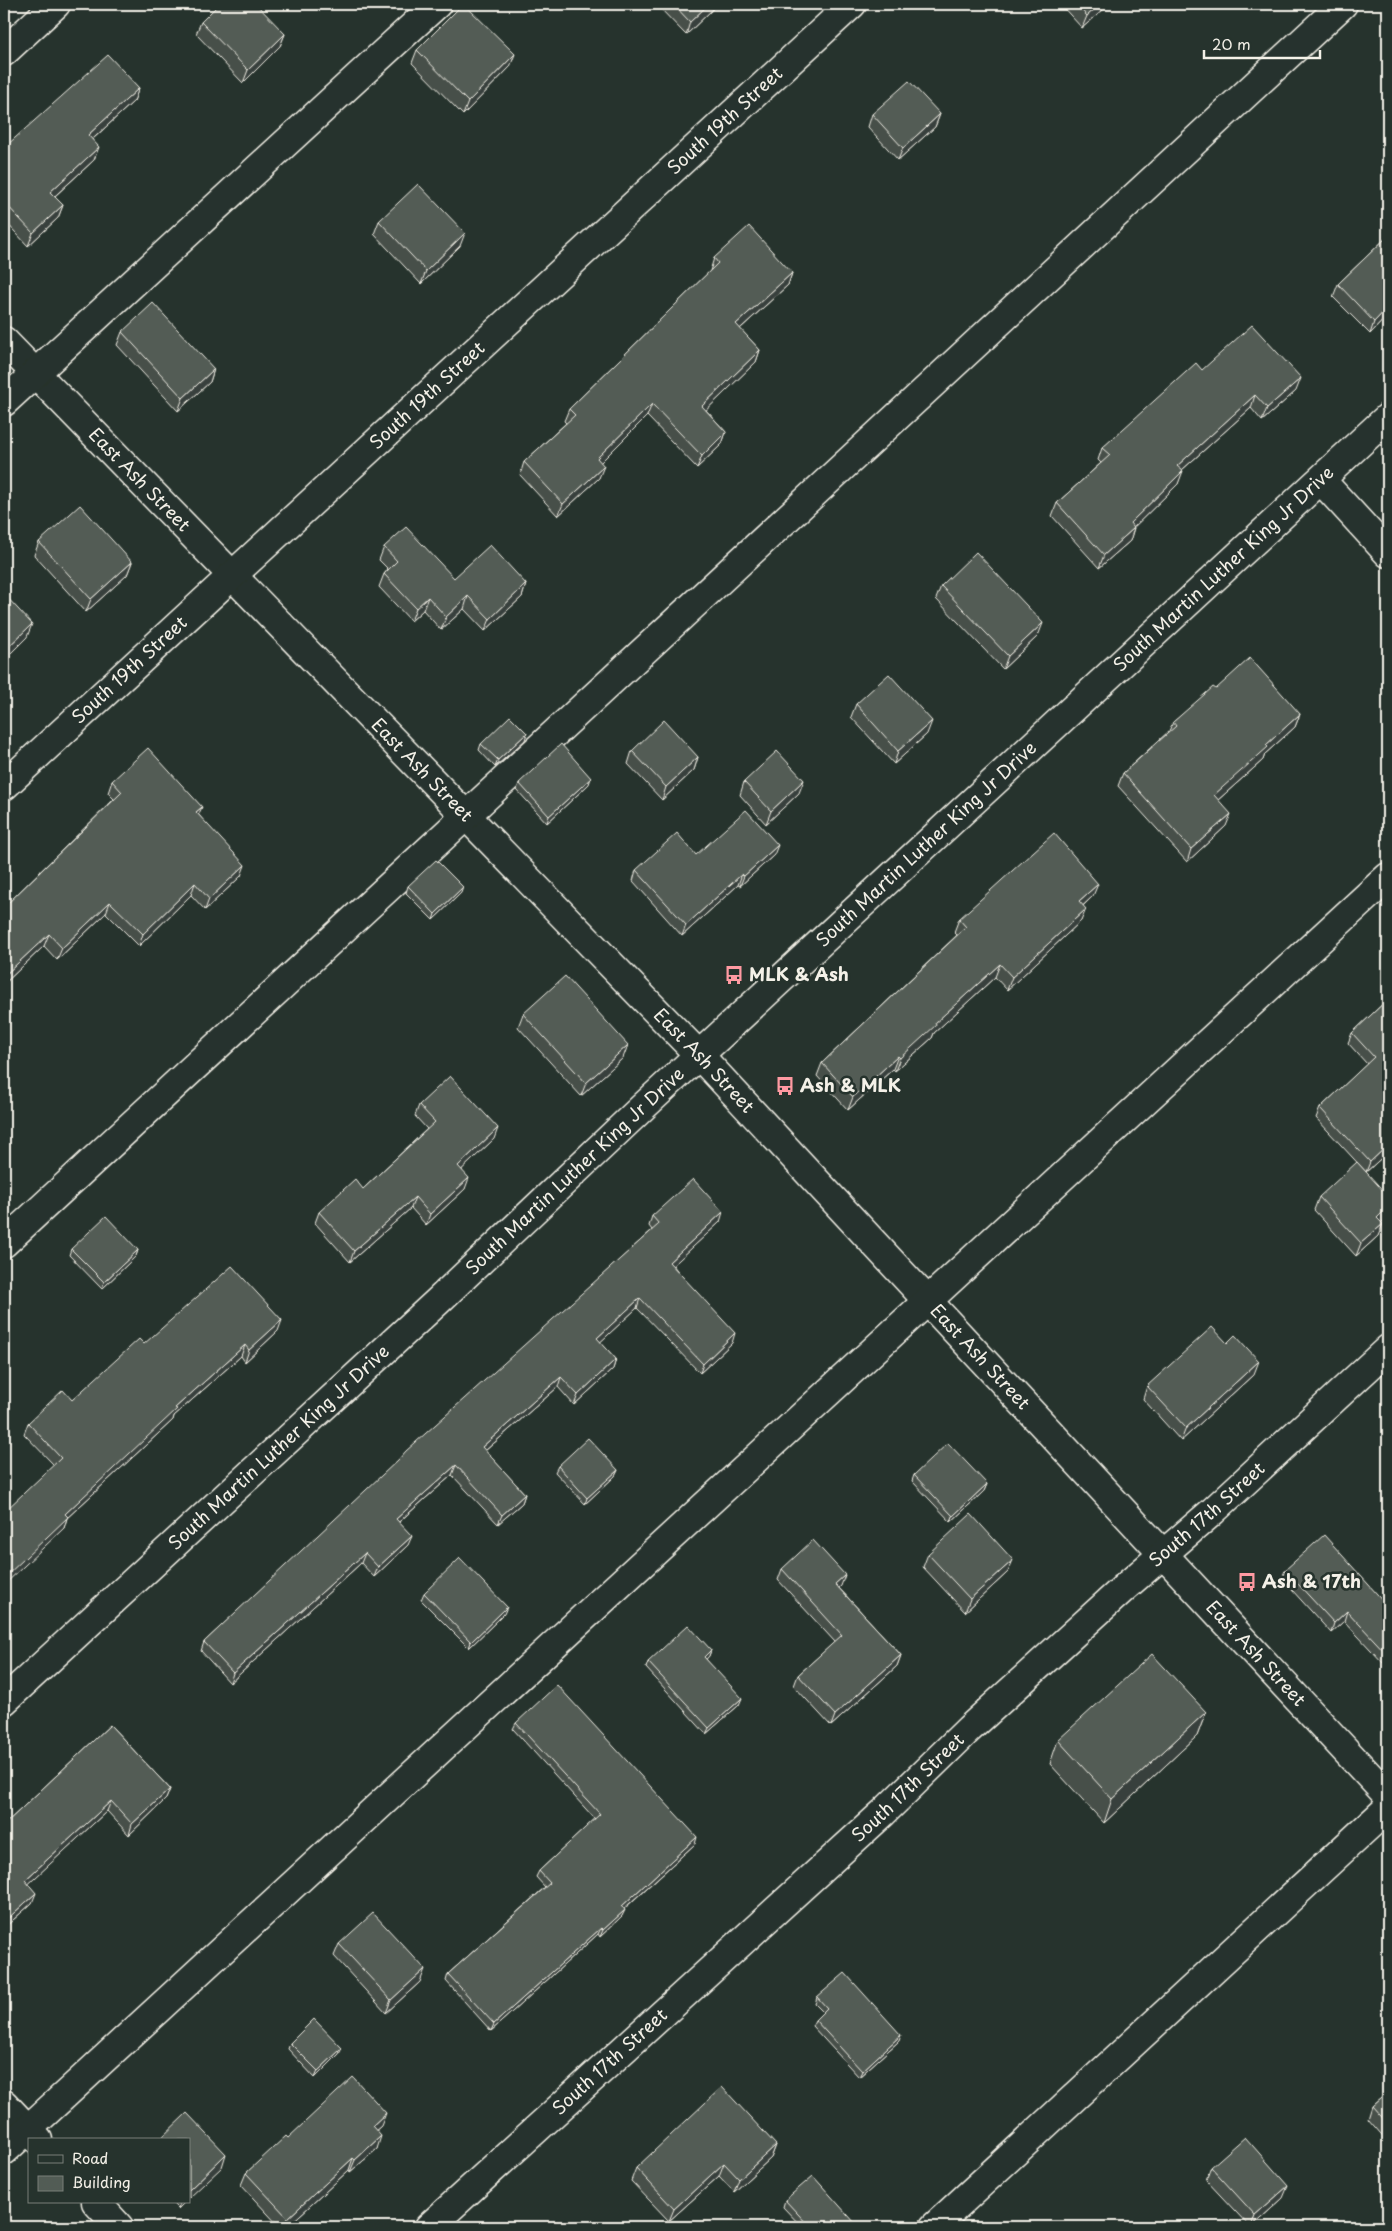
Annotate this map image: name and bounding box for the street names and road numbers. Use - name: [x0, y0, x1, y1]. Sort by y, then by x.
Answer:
- street label: South 19th Street: [661, 60, 788, 180]
- street label: South 19th Street: [363, 334, 490, 455]
- street label: East Ash Street: [83, 421, 197, 537]
- street label: South Martin Luther King Jr Drive: [1106, 459, 1339, 677]
- street label: South 19th Street: [65, 609, 192, 729]
- street label: East Ash Street: [366, 711, 480, 827]
- street label: South Martin Luther King Jr Drive: [809, 734, 1042, 952]
- street label: East Ash Street: [648, 1001, 761, 1118]
- street label: South Martin Luther King Jr Drive: [459, 1060, 690, 1280]
- street label: East Ash Street: [925, 1297, 1037, 1415]
- street label: South Martin Luther King Jr Drive: [161, 1338, 395, 1555]
- street label: South 17th Street: [1142, 1455, 1270, 1573]
- street label: East Ash Street: [1201, 1594, 1313, 1712]
- street label: South 17th Street: [845, 1726, 969, 1847]
- street label: South 17th Street: [546, 2001, 672, 2120]

